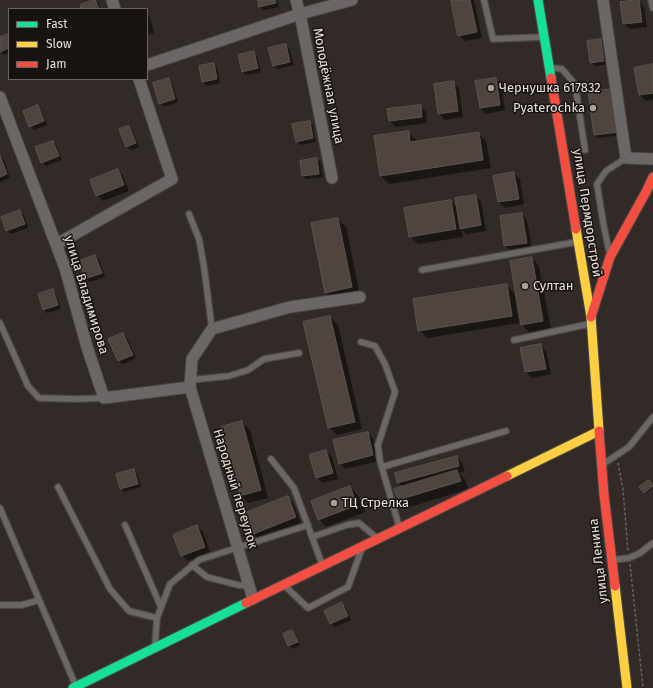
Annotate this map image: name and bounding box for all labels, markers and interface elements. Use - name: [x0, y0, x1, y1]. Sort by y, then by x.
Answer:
- legend: [8, 8, 148, 80]
- text: Fast: [46, 17, 68, 31]
- street label: Молодёжная улица: [309, 27, 347, 145]
- text: Slow: [46, 37, 72, 51]
- text: Jam: [46, 57, 66, 71]
- place label: Чернушка 617832: [499, 80, 601, 96]
- marker: Чернушка 617832: [486, 83, 496, 93]
- place label: Pyaterochka: [513, 100, 585, 116]
- marker: Pyaterochka: [588, 103, 598, 113]
- street label: улица Пермдорстрой: [569, 148, 605, 278]
- street label: улица Владимирова: [61, 234, 111, 356]
- place label: Султан: [533, 278, 573, 294]
- marker: Султан: [520, 281, 530, 291]
- street label: Народный переулок: [209, 427, 261, 551]
- place label: ТЦ Стрелка: [342, 495, 409, 511]
- marker: ТЦ Стрелка: [329, 498, 339, 508]
- street label: улица Ленина: [586, 518, 612, 604]

